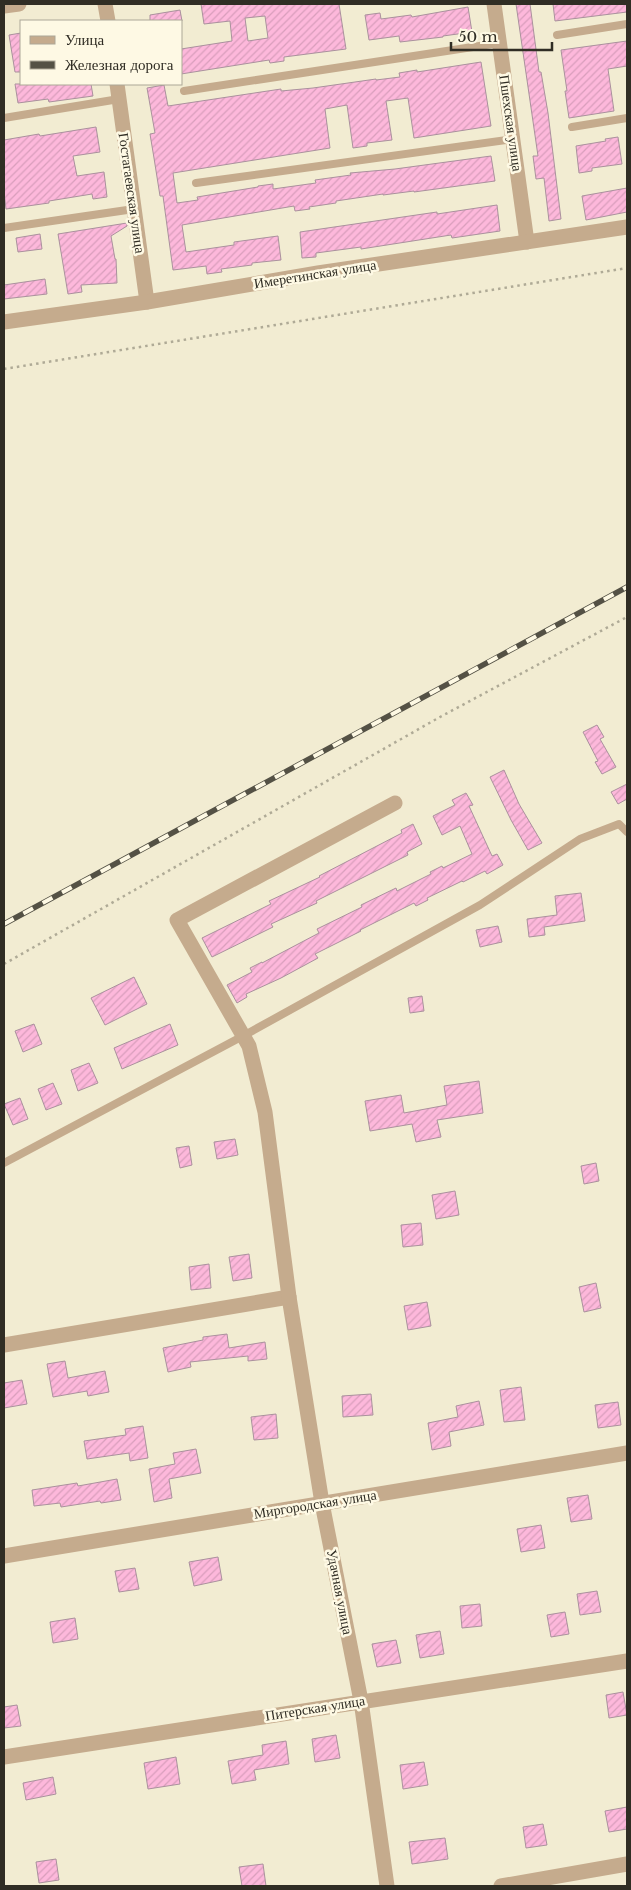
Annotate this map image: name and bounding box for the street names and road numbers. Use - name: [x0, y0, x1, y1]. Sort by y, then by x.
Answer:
- street label: Пшехская улица: [495, 73, 527, 173]
- street label: Гостагаевская улица: [115, 132, 149, 255]
- street label: Имеретинская улица: [253, 255, 378, 293]
- street label: Миргородская улица: [252, 1485, 378, 1523]
- street label: Удачная улица: [323, 1548, 357, 1637]
- street label: Питерская улица: [264, 1691, 367, 1725]

